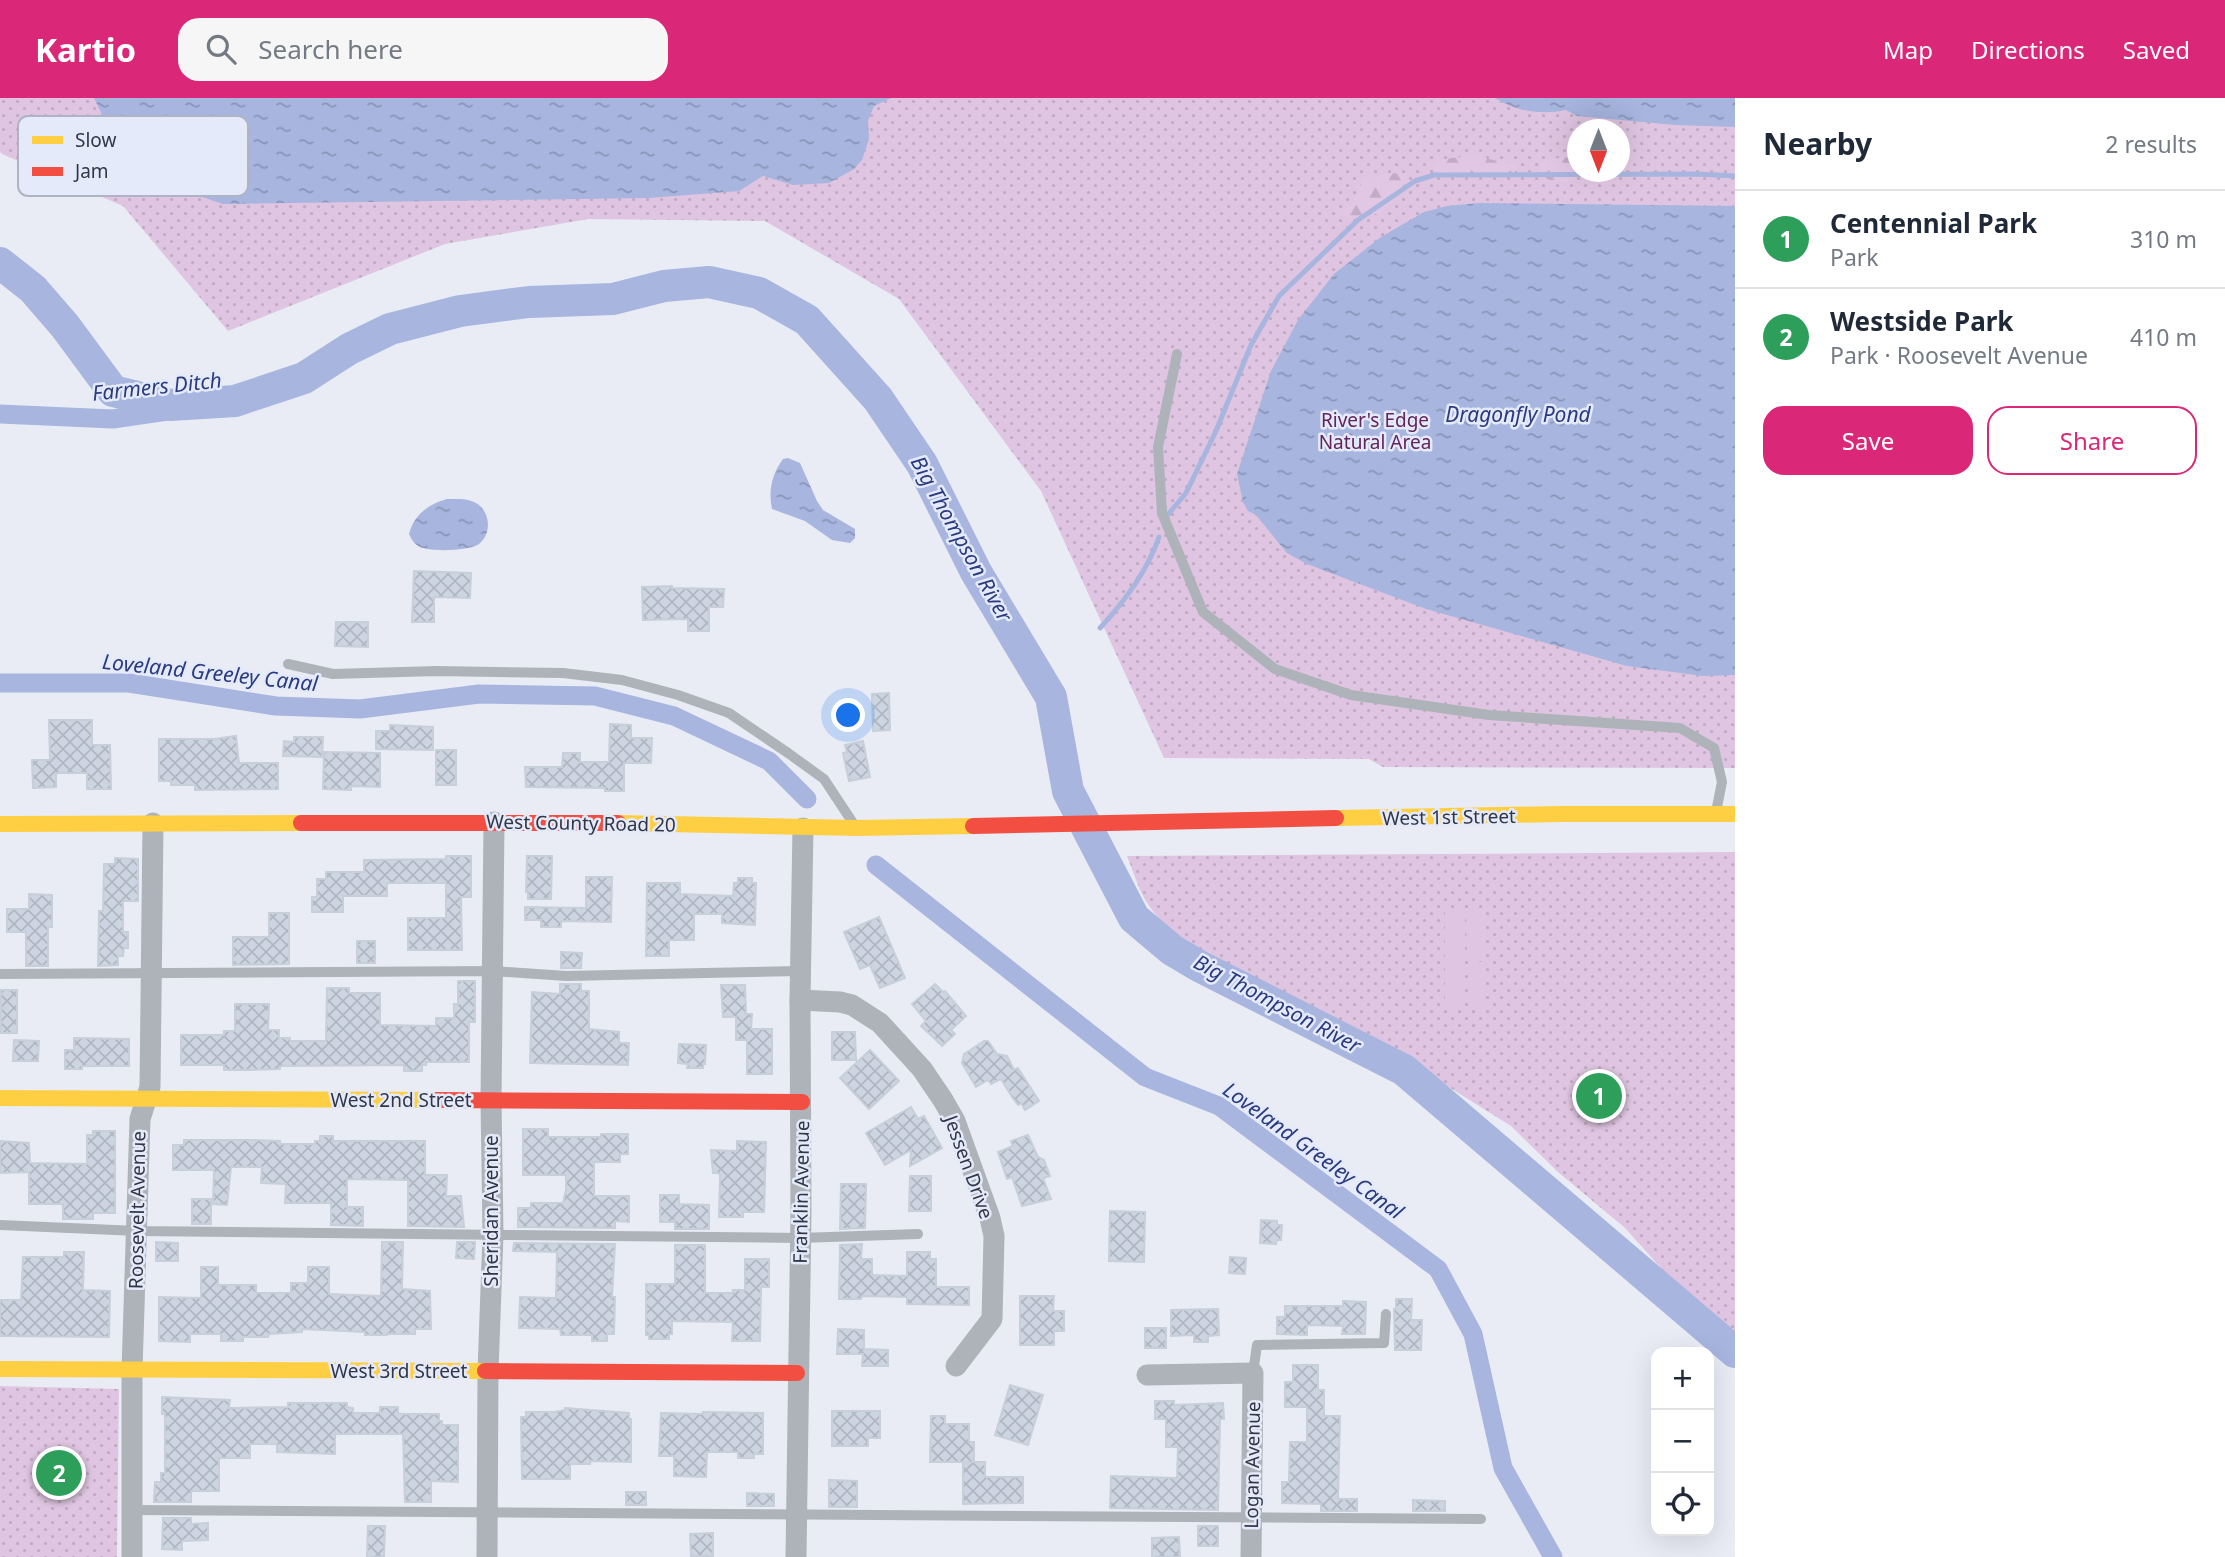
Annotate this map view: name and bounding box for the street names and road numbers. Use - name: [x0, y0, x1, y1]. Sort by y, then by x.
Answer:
- street label: West 1st Street: [1382, 803, 1516, 831]
- street label: West County Road 20: [486, 808, 676, 838]
- street label: West 2nd Street: [330, 1087, 472, 1113]
- street label: Jessen Drive: [938, 1110, 1000, 1222]
- street label: Franklin Avenue: [787, 1120, 815, 1264]
- street label: Roosevelt Avenue: [123, 1131, 151, 1289]
- street label: Sheridan Avenue: [478, 1135, 504, 1287]
- street label: West 3rd Street: [331, 1358, 468, 1384]
- street label: Logan Avenue: [1238, 1401, 1266, 1529]

